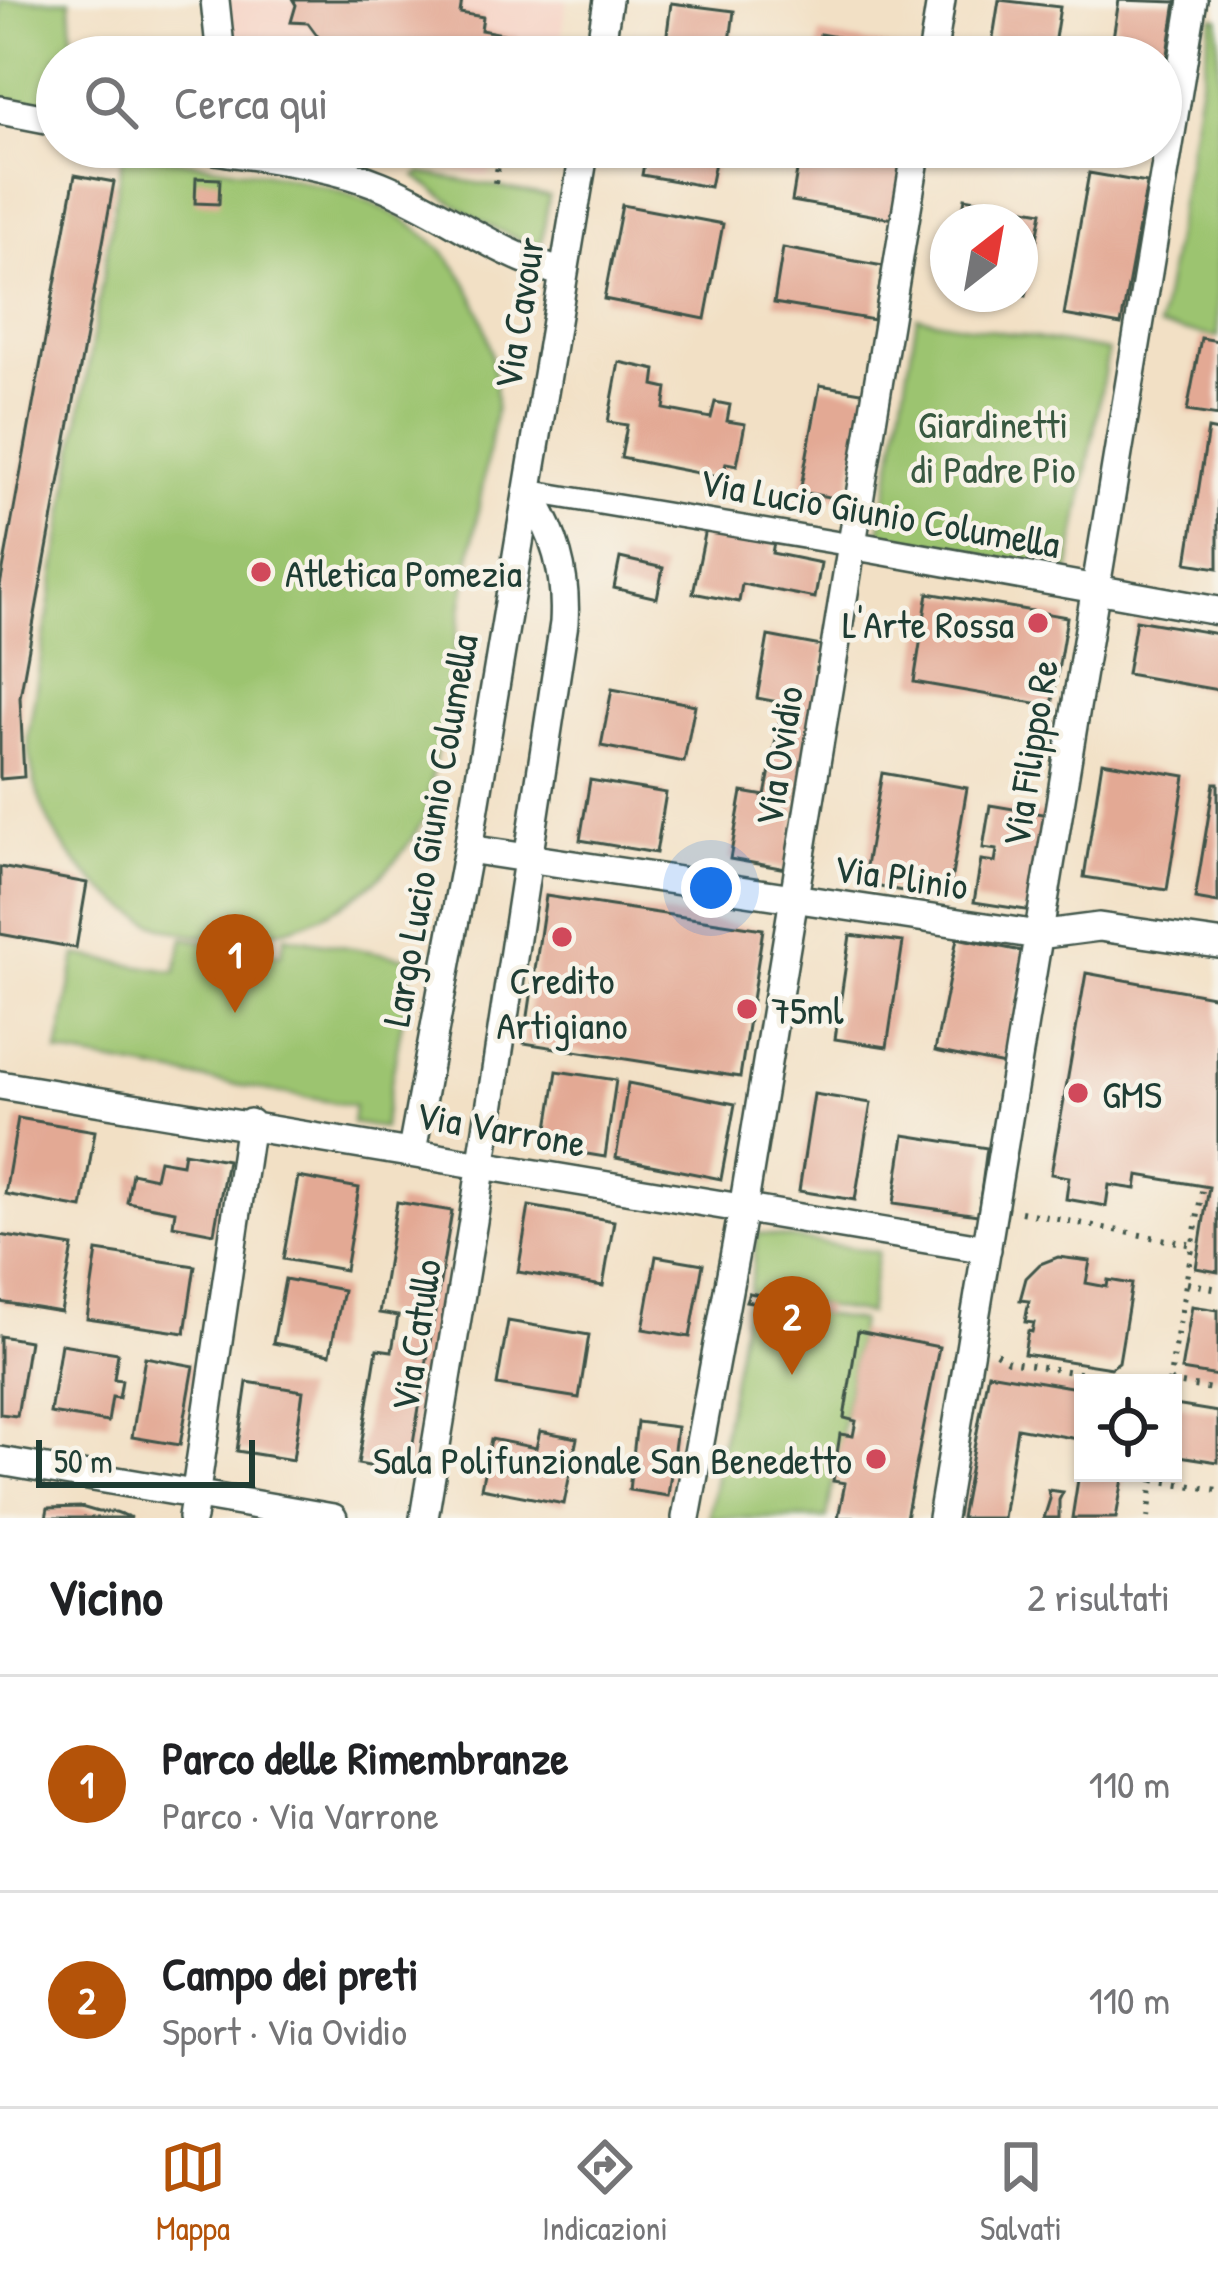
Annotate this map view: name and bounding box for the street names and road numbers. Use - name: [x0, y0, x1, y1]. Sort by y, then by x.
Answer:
- street label: Via Cavour: [480, 233, 556, 393]
- street label: Via Lucio Giunio Columella: [696, 454, 1064, 570]
- street label: Largo Lucio Giunio Columella: [368, 630, 490, 1030]
- street label: Via Filippo Re: [988, 656, 1070, 850]
- street label: Via Ovidio: [741, 682, 815, 830]
- street label: Via Plinio: [831, 840, 971, 912]
- street label: Via Varrone: [412, 1087, 590, 1169]
- street label: Via Catullo: [377, 1255, 453, 1415]

